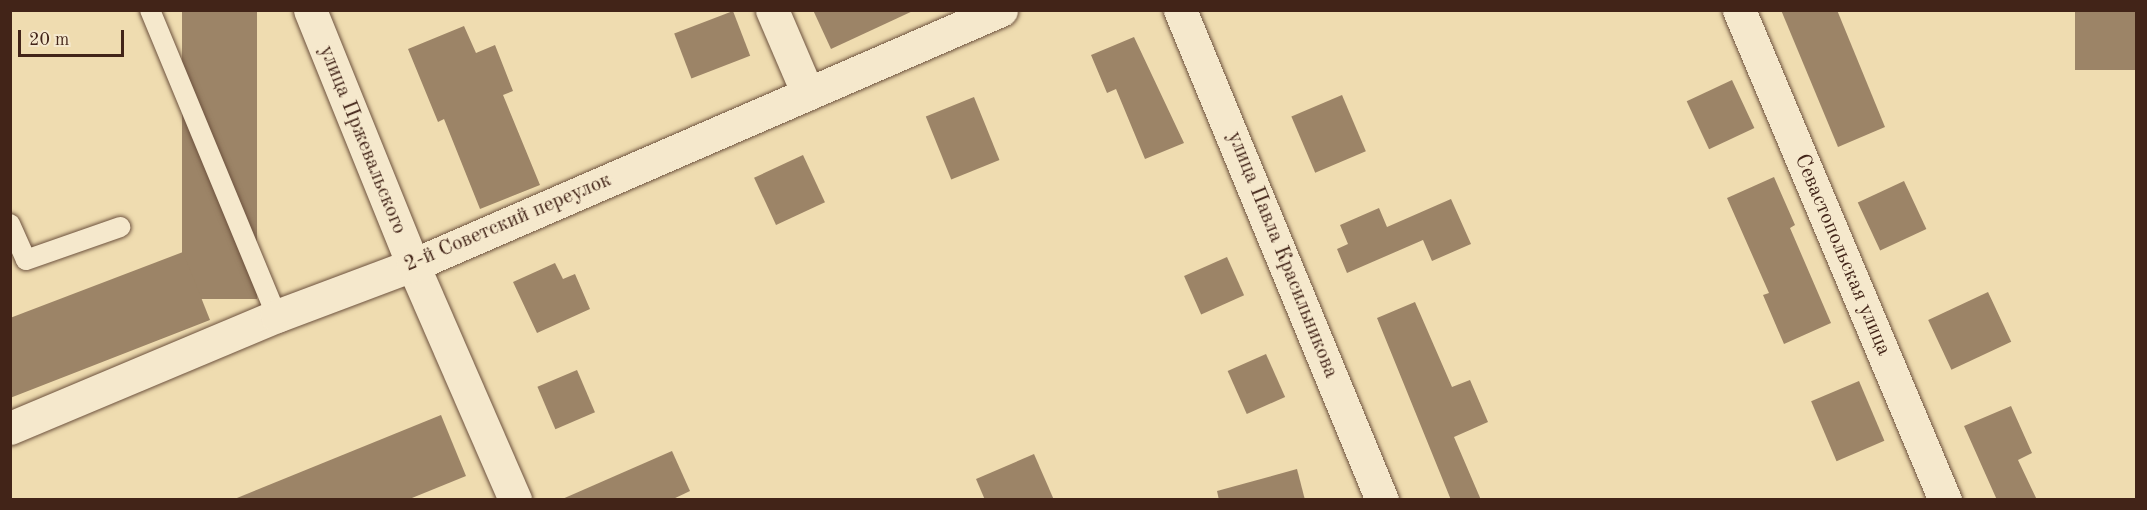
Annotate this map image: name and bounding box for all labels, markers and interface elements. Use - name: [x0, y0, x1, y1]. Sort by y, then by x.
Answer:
- scale bar: [21, 18, 128, 56]
- text: 20 m: [29, 31, 69, 49]
- street label: улица Пржевальского: [313, 42, 411, 238]
- street label: улица Павла Красильникова: [1221, 128, 1343, 382]
- street label: Севастопольская улица: [1788, 150, 1896, 360]
- street label: 2-й Советский переулок: [401, 168, 615, 278]

